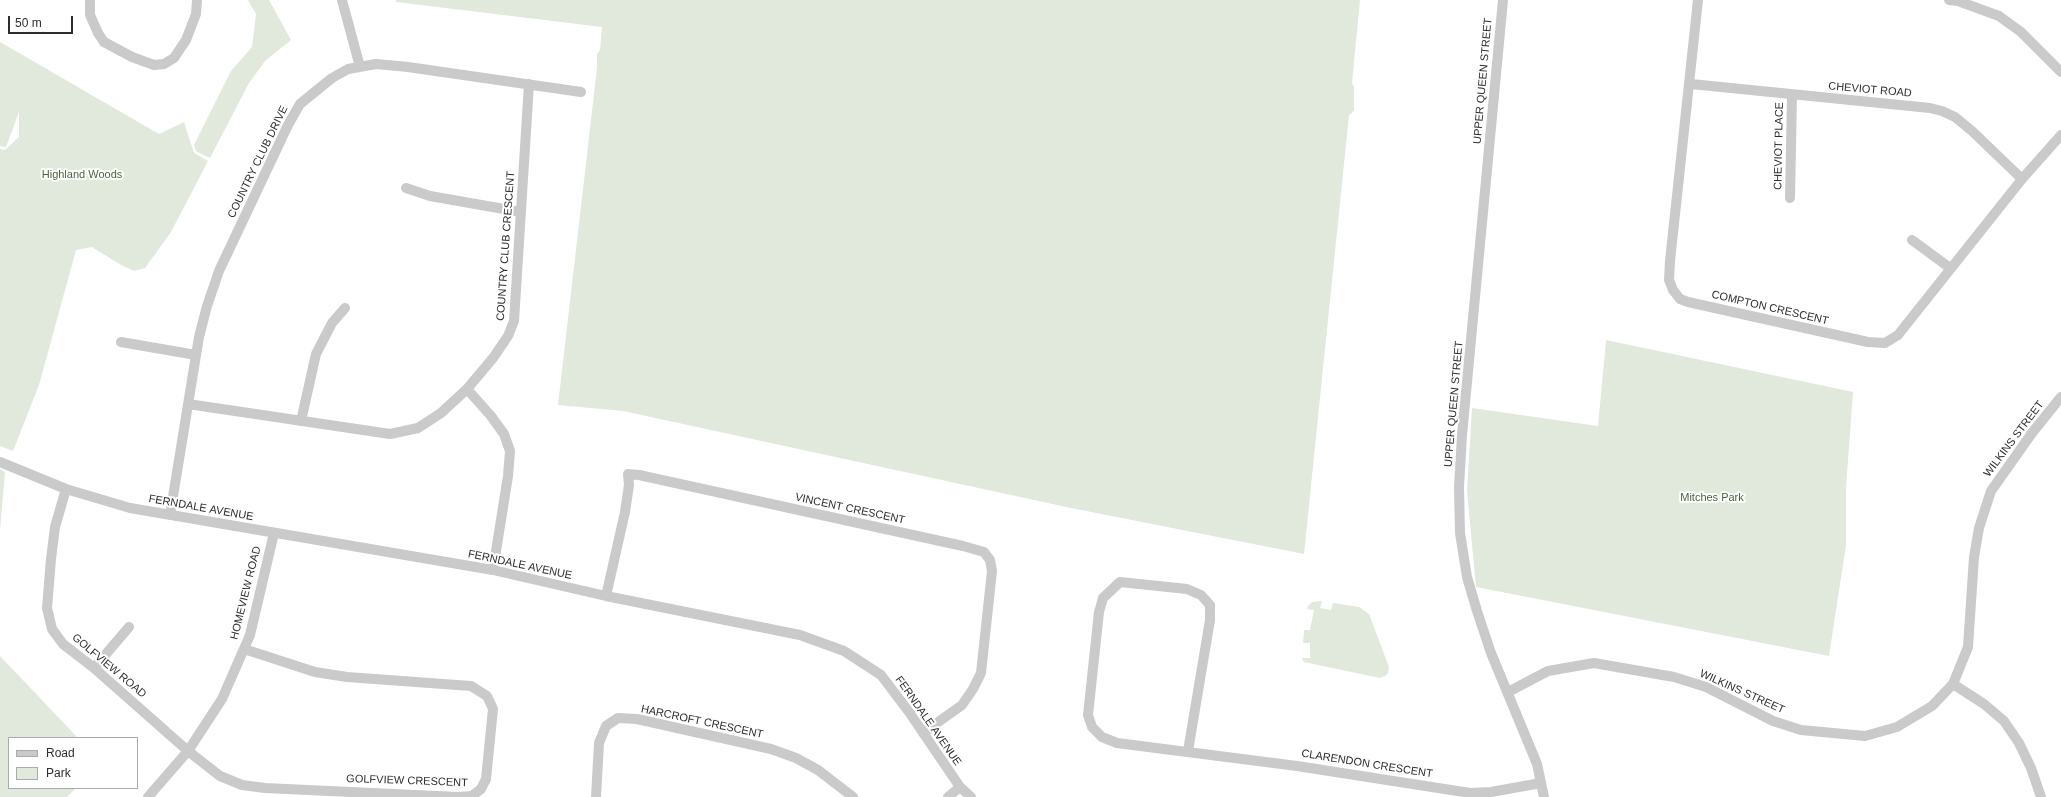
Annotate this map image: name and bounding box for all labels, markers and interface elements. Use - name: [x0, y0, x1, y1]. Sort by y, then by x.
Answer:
- scale bar: [10, 8, 75, 34]
- text: 50 m: [15, 16, 42, 30]
- street label: UPPER QUEEN STREET: [1471, 17, 1495, 145]
- street label: CHEVIOT ROAD: [1828, 80, 1912, 100]
- street label: CHEVIOT PLACE: [1772, 102, 1786, 190]
- street label: COUNTRY CLUB DRIVE: [225, 104, 291, 220]
- park label: Highland Woods: [42, 168, 122, 182]
- street label: COUNTRY CLUB CRESCENT: [494, 171, 518, 321]
- street label: COMPTON CRESCENT: [1710, 288, 1830, 328]
- street label: UPPER QUEEN STREET: [1442, 340, 1466, 468]
- street label: WILKINS STREET: [1981, 398, 2047, 480]
- street label: VINCENT CRESCENT: [794, 491, 906, 527]
- park label: Mitches Park: [1680, 491, 1744, 505]
- street label: FERNDALE AVENUE: [148, 492, 254, 524]
- street label: HOMEVIEW ROAD: [228, 545, 264, 641]
- street label: FERNDALE AVENUE: [467, 548, 573, 582]
- street label: GOLFVIEW ROAD: [69, 631, 149, 701]
- street label: WILKINS STREET: [1697, 667, 1787, 717]
- street label: FERNDALE AVENUE: [892, 674, 964, 768]
- street label: HARCROFT CRESCENT: [640, 703, 764, 741]
- legend: [8, 737, 138, 789]
- text: Road: [46, 746, 75, 760]
- street label: CLARENDON CRESCENT: [1300, 747, 1434, 781]
- text: Park: [46, 766, 71, 780]
- street label: GOLFVIEW CRESCENT: [346, 772, 468, 790]

